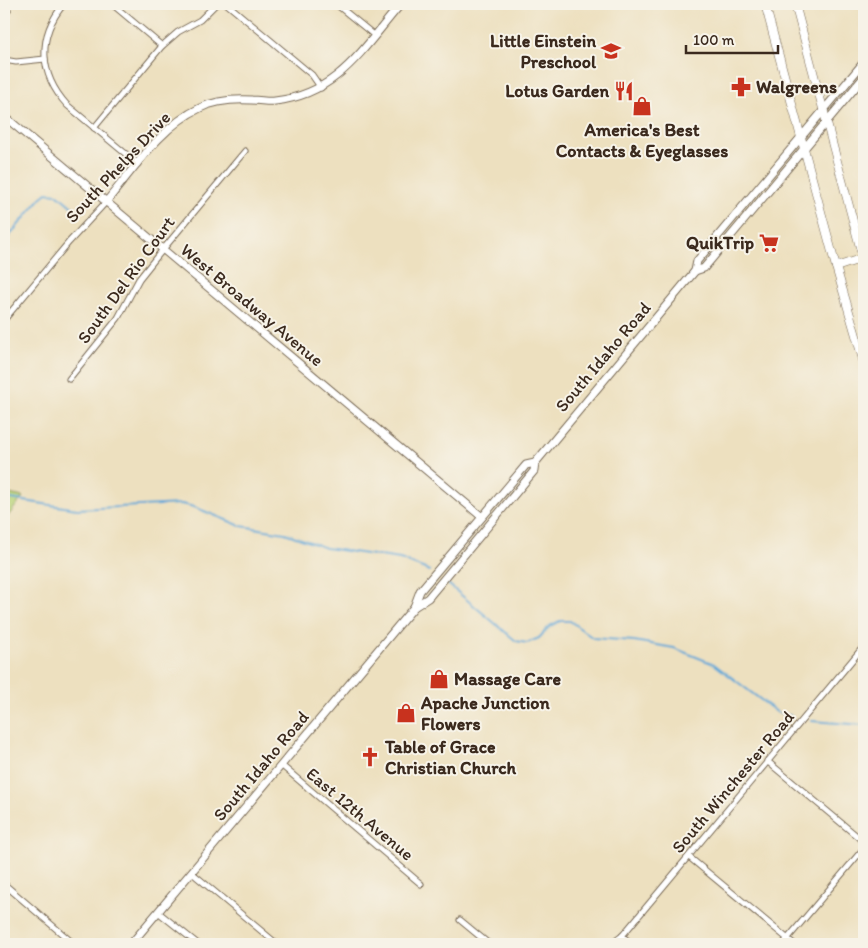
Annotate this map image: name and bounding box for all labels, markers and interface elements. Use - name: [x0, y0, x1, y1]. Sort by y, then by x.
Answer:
- scale bar: [686, 22, 778, 54]
- place label: Little Einstein Preschool: [490, 30, 597, 73]
- text: 100 m: [693, 31, 735, 49]
- school or university icon: Little Einstein Preschool: [600, 40, 622, 62]
- pharmacy icon: Walgreens: [730, 76, 752, 98]
- place label: Walgreens: [756, 76, 837, 98]
- place label: Lotus Garden: [505, 80, 609, 102]
- restaurant icon: Lotus Garden: [613, 80, 635, 102]
- shop icon: America's Best Contacts & Eyeglasses: [631, 95, 653, 117]
- street label: South Phelps Drive: [61, 107, 175, 227]
- place label: America's Best Contacts & Eyeglasses: [556, 119, 728, 162]
- street label: South Del Rio Court: [72, 212, 180, 348]
- place label: QuikTrip: [686, 232, 754, 254]
- supermarket icon: QuikTrip: [758, 232, 780, 254]
- street label: West Broadway Avenue: [176, 239, 328, 371]
- street label: South Idaho Road: [551, 297, 656, 417]
- shop icon: Massage Care: [428, 668, 450, 690]
- place label: Massage Care: [454, 668, 561, 690]
- place label: Apache Junction Flowers: [420, 692, 550, 735]
- shop icon: Apache Junction Flowers: [395, 702, 417, 724]
- street label: South Idaho Road: [209, 706, 314, 826]
- street label: South Winchester Road: [667, 706, 799, 858]
- place label: Table of Grace Christian Church: [384, 736, 517, 779]
- church icon: Table of Grace Christian Church: [359, 746, 381, 768]
- street label: East 12th Avenue: [302, 763, 418, 865]

